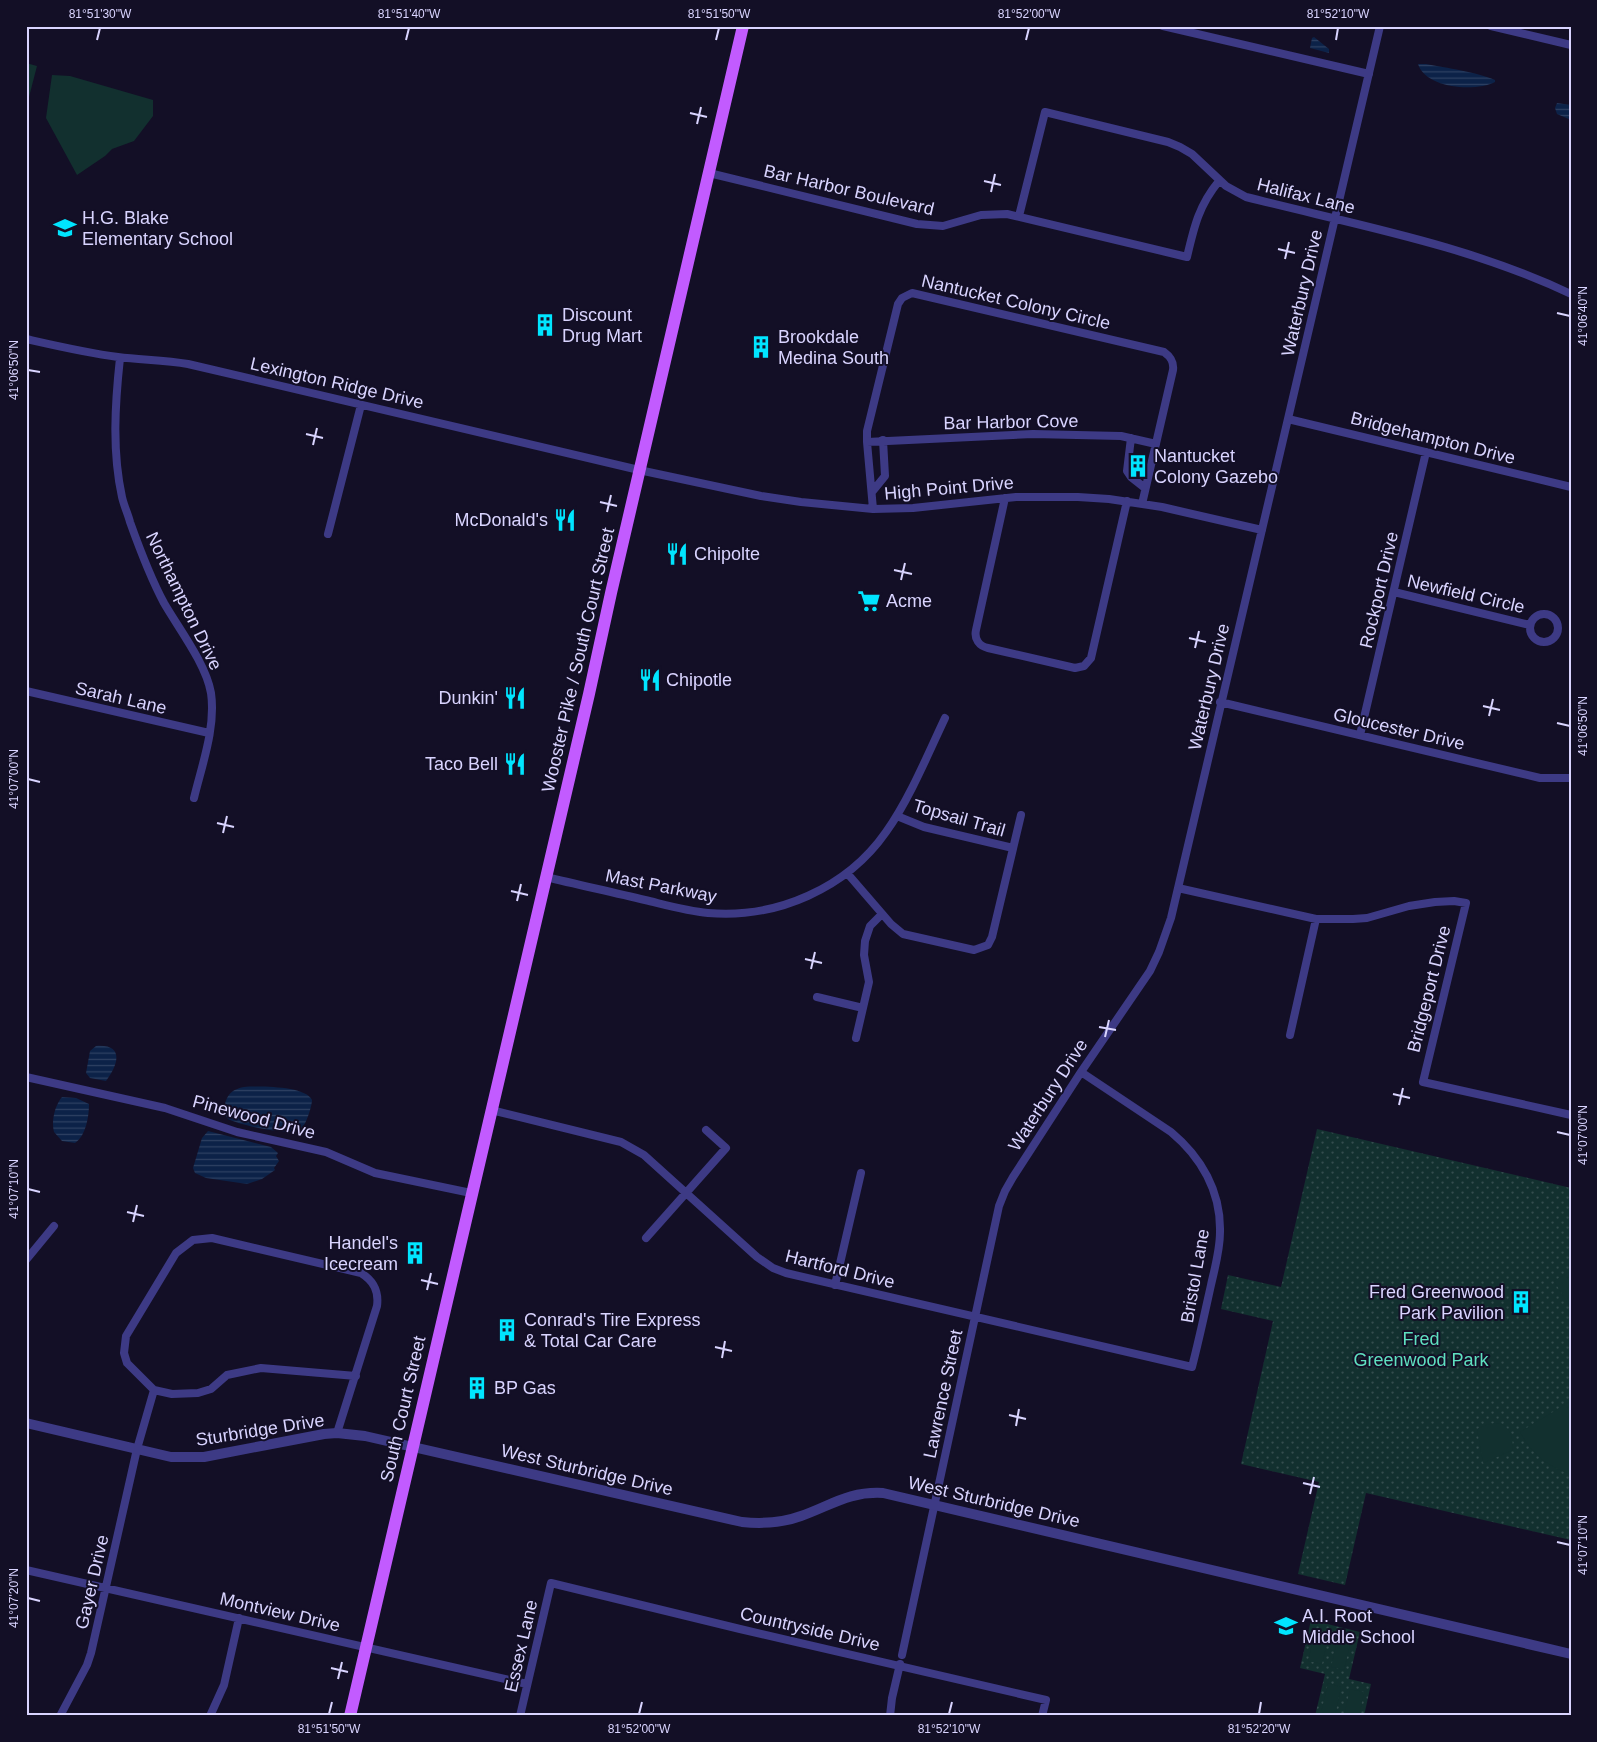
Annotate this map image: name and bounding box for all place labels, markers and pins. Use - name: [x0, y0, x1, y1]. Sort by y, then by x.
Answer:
- place label: H.G. Blake Elementary School: [82, 208, 233, 249]
- school or university icon: H.G. Blake Elementary School: [52, 215, 78, 241]
- place label: Discount Drug Mart: [562, 305, 642, 346]
- building icon: Discount Drug Mart: [532, 312, 558, 338]
- place label: Brookdale Medina South: [778, 327, 889, 368]
- building icon: Brookdale Medina South: [748, 334, 774, 360]
- place label: Nantucket Colony Gazebo: [1154, 446, 1278, 487]
- building icon: Nantucket Colony Gazebo: [1125, 453, 1151, 479]
- restaurant icon: McDonald's: [552, 507, 578, 533]
- place label: McDonald's: [455, 510, 548, 530]
- restaurant icon: Chipolte: [664, 541, 690, 567]
- place label: Chipolte: [694, 544, 760, 564]
- supermarket icon: Acme: [856, 588, 882, 614]
- place label: Acme: [886, 591, 932, 611]
- restaurant icon: Chipotle: [637, 667, 663, 693]
- place label: Chipotle: [666, 670, 732, 690]
- restaurant icon: Dunkin': [502, 685, 528, 711]
- place label: Dunkin': [439, 688, 498, 708]
- restaurant icon: Taco Bell: [502, 751, 528, 777]
- place label: Taco Bell: [425, 754, 498, 774]
- place label: Handel's Icecream: [324, 1233, 398, 1274]
- building icon: Handel's Icecream: [402, 1240, 428, 1266]
- place label: Fred Greenwood Park Pavilion: [1369, 1282, 1504, 1323]
- building icon: Fred Greenwood Park Pavilion: [1508, 1289, 1534, 1315]
- place label: Conrad's Tire Express & Total Car Care: [524, 1310, 701, 1351]
- building icon: Conrad's Tire Express & Total Car Care: [494, 1317, 520, 1343]
- building icon: BP Gas: [464, 1375, 490, 1401]
- place label: BP Gas: [494, 1378, 556, 1398]
- place label: A.I. Root Middle School: [1302, 1606, 1415, 1647]
- school or university icon: A.I. Root Middle School: [1273, 1613, 1299, 1639]

